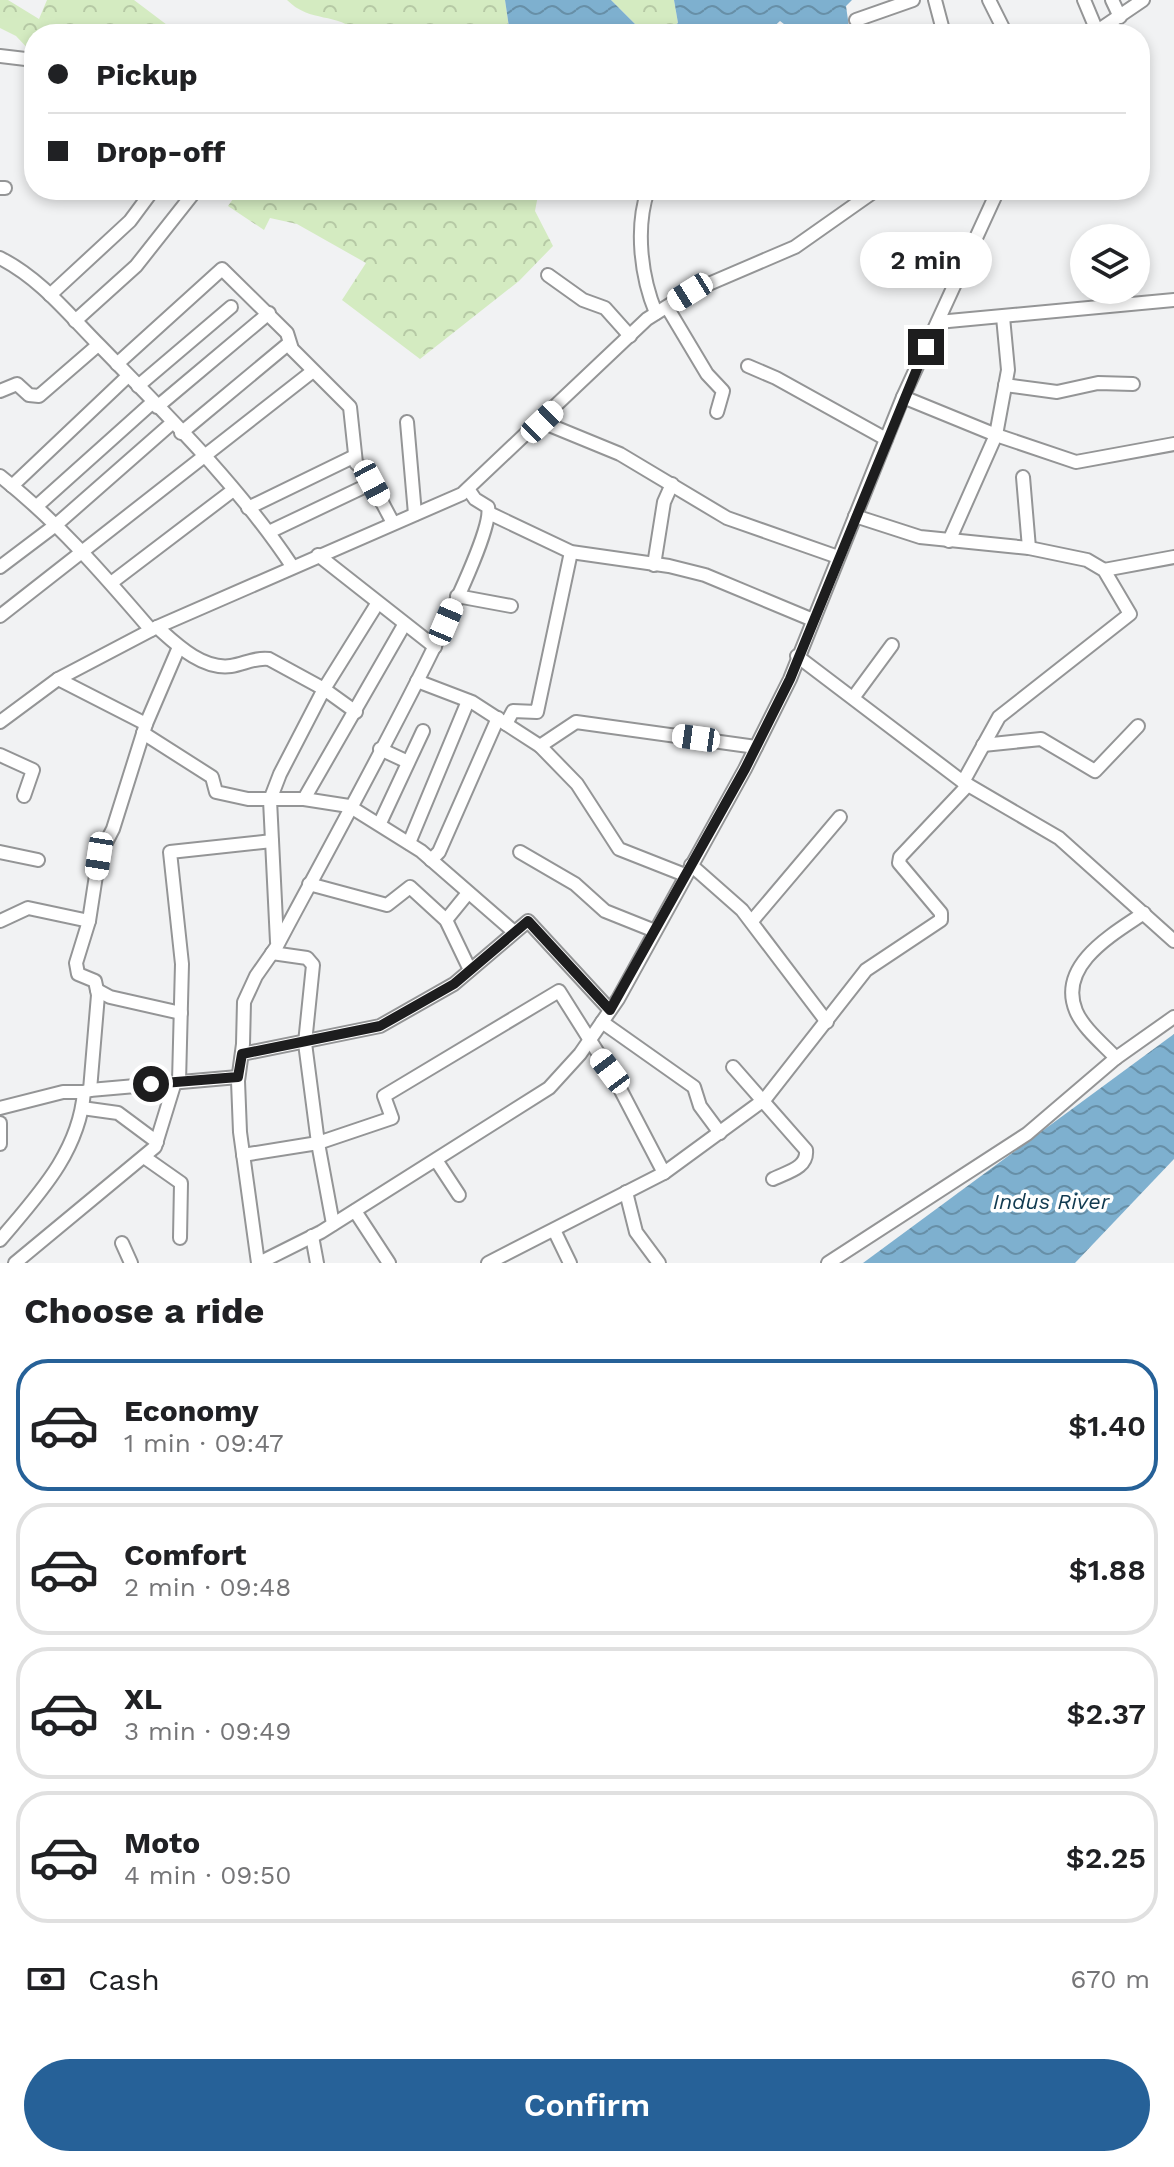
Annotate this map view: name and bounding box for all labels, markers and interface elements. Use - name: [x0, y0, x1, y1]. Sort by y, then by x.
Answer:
- text: Pickup: [96, 57, 198, 92]
- text: Drop-off: [96, 134, 225, 169]
- map controls: [1070, 224, 1150, 304]
- button: layers: [1070, 224, 1150, 304]
- callout: 2 min: [860, 231, 992, 287]
- text: 2 min: [890, 245, 962, 275]
- car: [663, 269, 717, 315]
- route end: [908, 329, 944, 365]
- car: [516, 397, 568, 447]
- car: [350, 456, 394, 510]
- car: [426, 595, 466, 649]
- car: [671, 723, 721, 753]
- car: [83, 830, 115, 882]
- car: [586, 1045, 634, 1097]
- route start: [133, 1066, 169, 1102]
- water label: Indus River: [993, 1189, 1111, 1214]
- text: Choose a ride: [24, 1290, 264, 1332]
- icon: car: [28, 1389, 100, 1461]
- text: Economy: [124, 1393, 259, 1428]
- text: $1.40: [1068, 1408, 1146, 1443]
- text: 1 min · 09:47: [124, 1428, 283, 1458]
- icon: car: [28, 1533, 100, 1605]
- text: Comfort: [124, 1537, 246, 1572]
- text: $1.88: [1069, 1552, 1146, 1587]
- text: 2 min · 09:48: [124, 1572, 291, 1602]
- icon: car: [28, 1677, 100, 1749]
- text: XL: [124, 1681, 162, 1716]
- text: $2.37: [1066, 1696, 1146, 1731]
- text: 3 min · 09:49: [124, 1716, 291, 1746]
- icon: car: [28, 1821, 100, 1893]
- text: Moto: [124, 1825, 200, 1860]
- text: $2.25: [1066, 1840, 1146, 1875]
- text: 4 min · 09:50: [124, 1860, 291, 1890]
- icon: cash: [24, 1957, 68, 2001]
- text: Cash: [88, 1962, 160, 1997]
- text: 670 m: [1071, 1964, 1150, 1994]
- button: Confirm: [24, 2059, 1150, 2151]

